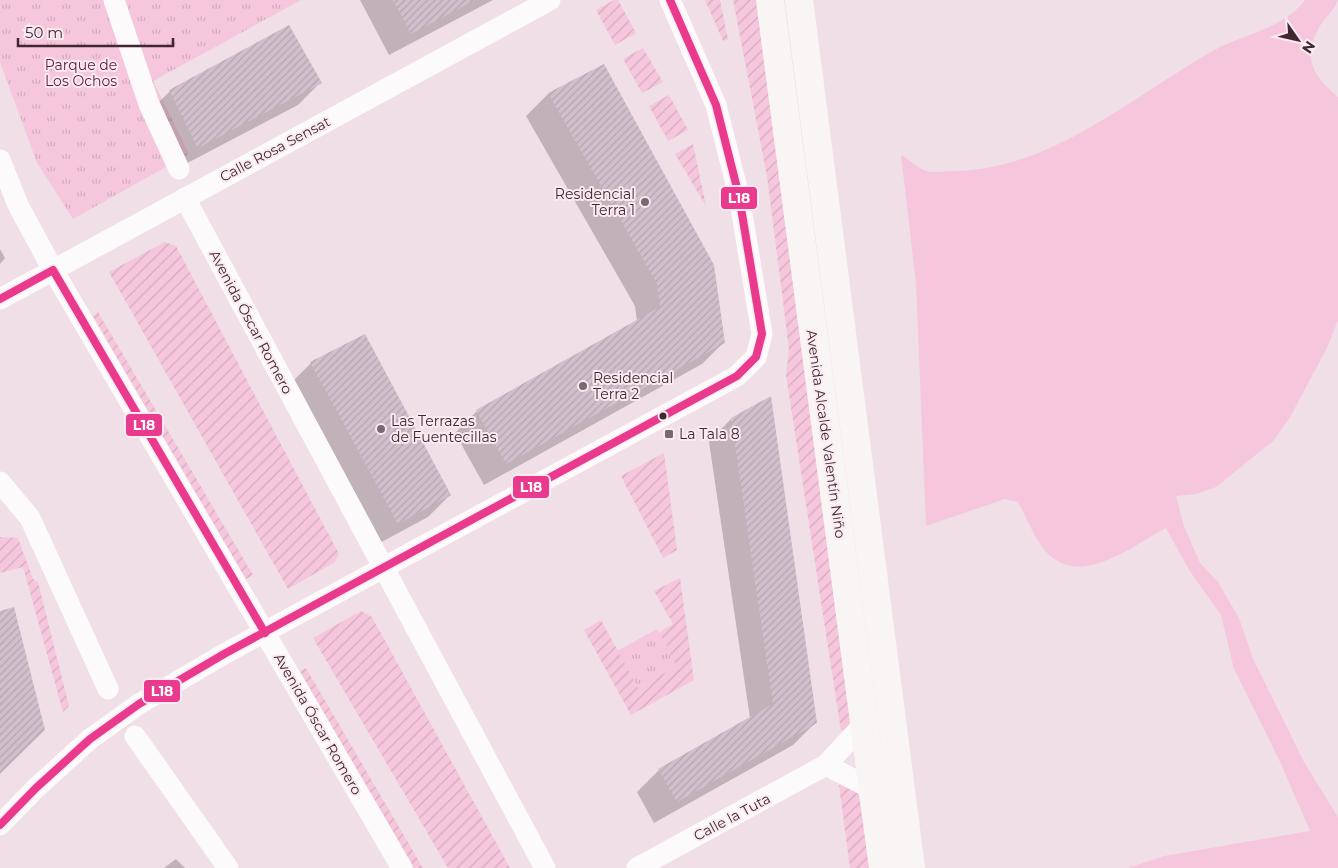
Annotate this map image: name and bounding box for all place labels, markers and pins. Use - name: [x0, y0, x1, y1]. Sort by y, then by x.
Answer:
- place label: Residencial Terra 1: [555, 185, 635, 219]
- marker: Residencial Terra 1: [639, 196, 651, 208]
- place label: Residencial Terra 2: [593, 369, 673, 403]
- marker: Residencial Terra 2: [577, 380, 589, 392]
- unlabelled marker: [658, 411, 668, 421]
- place label: Las Terrazas de Fuentecillas: [391, 412, 497, 446]
- marker: Las Terrazas de Fuentecillas: [375, 423, 387, 435]
- place label: La Tala 8: [679, 425, 740, 443]
- marker: La Tala 8: [663, 428, 675, 440]

